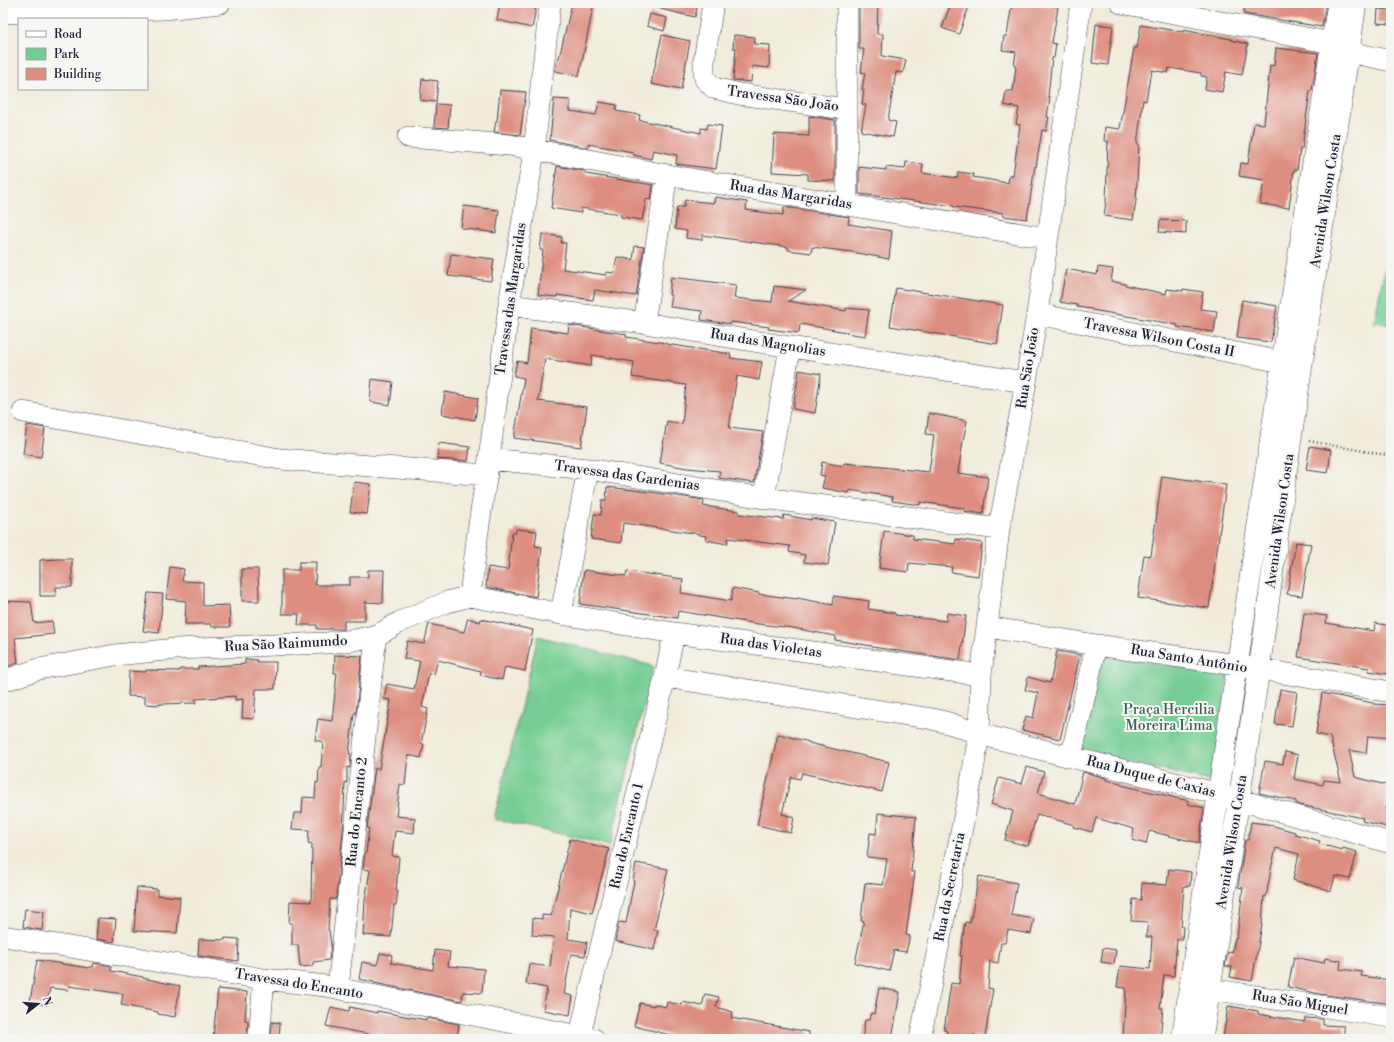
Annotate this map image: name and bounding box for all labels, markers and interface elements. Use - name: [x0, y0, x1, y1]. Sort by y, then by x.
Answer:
- legend: [18, 18, 148, 90]
- text: Road: [54, 27, 82, 42]
- text: Park: [54, 47, 80, 62]
- text: Building: [53, 67, 102, 82]
- street label: Travessa São João: [726, 82, 840, 116]
- street label: Avenida Wilson Costa: [1306, 132, 1346, 270]
- street label: Rua das Margaridas: [729, 176, 853, 214]
- street label: Travessa das Margaridas: [491, 221, 531, 377]
- street label: Travessa Wilson Costa II: [1082, 314, 1237, 362]
- street label: Rua das Magnolias: [709, 325, 827, 361]
- street label: Rua São João: [1013, 326, 1043, 410]
- street label: Avenida Wilson Costa: [1261, 452, 1298, 590]
- street label: Travessa das Gardenias: [553, 457, 701, 495]
- street label: Rua das Violetas: [719, 630, 823, 662]
- street label: Rua São Raimumdo: [224, 632, 348, 656]
- street label: Rua Santo Antônio: [1129, 641, 1249, 677]
- park label: Praça Hercilia Moreira Lima: [1123, 701, 1216, 735]
- street label: Rua Duque de Caxias: [1084, 752, 1218, 802]
- street label: Rua do Encanto 2: [342, 756, 372, 868]
- street label: Avenida Wilson Costa: [1212, 773, 1252, 911]
- street label: Rua do Encanto 1: [606, 781, 648, 891]
- street label: Rua da Secretaria: [931, 830, 970, 943]
- street label: Travessa do Encanto: [233, 965, 365, 1003]
- north arrow: [18, 984, 58, 1024]
- street label: Rua São Miguel: [1251, 987, 1349, 1019]
- text: N: [39, 995, 55, 1008]

